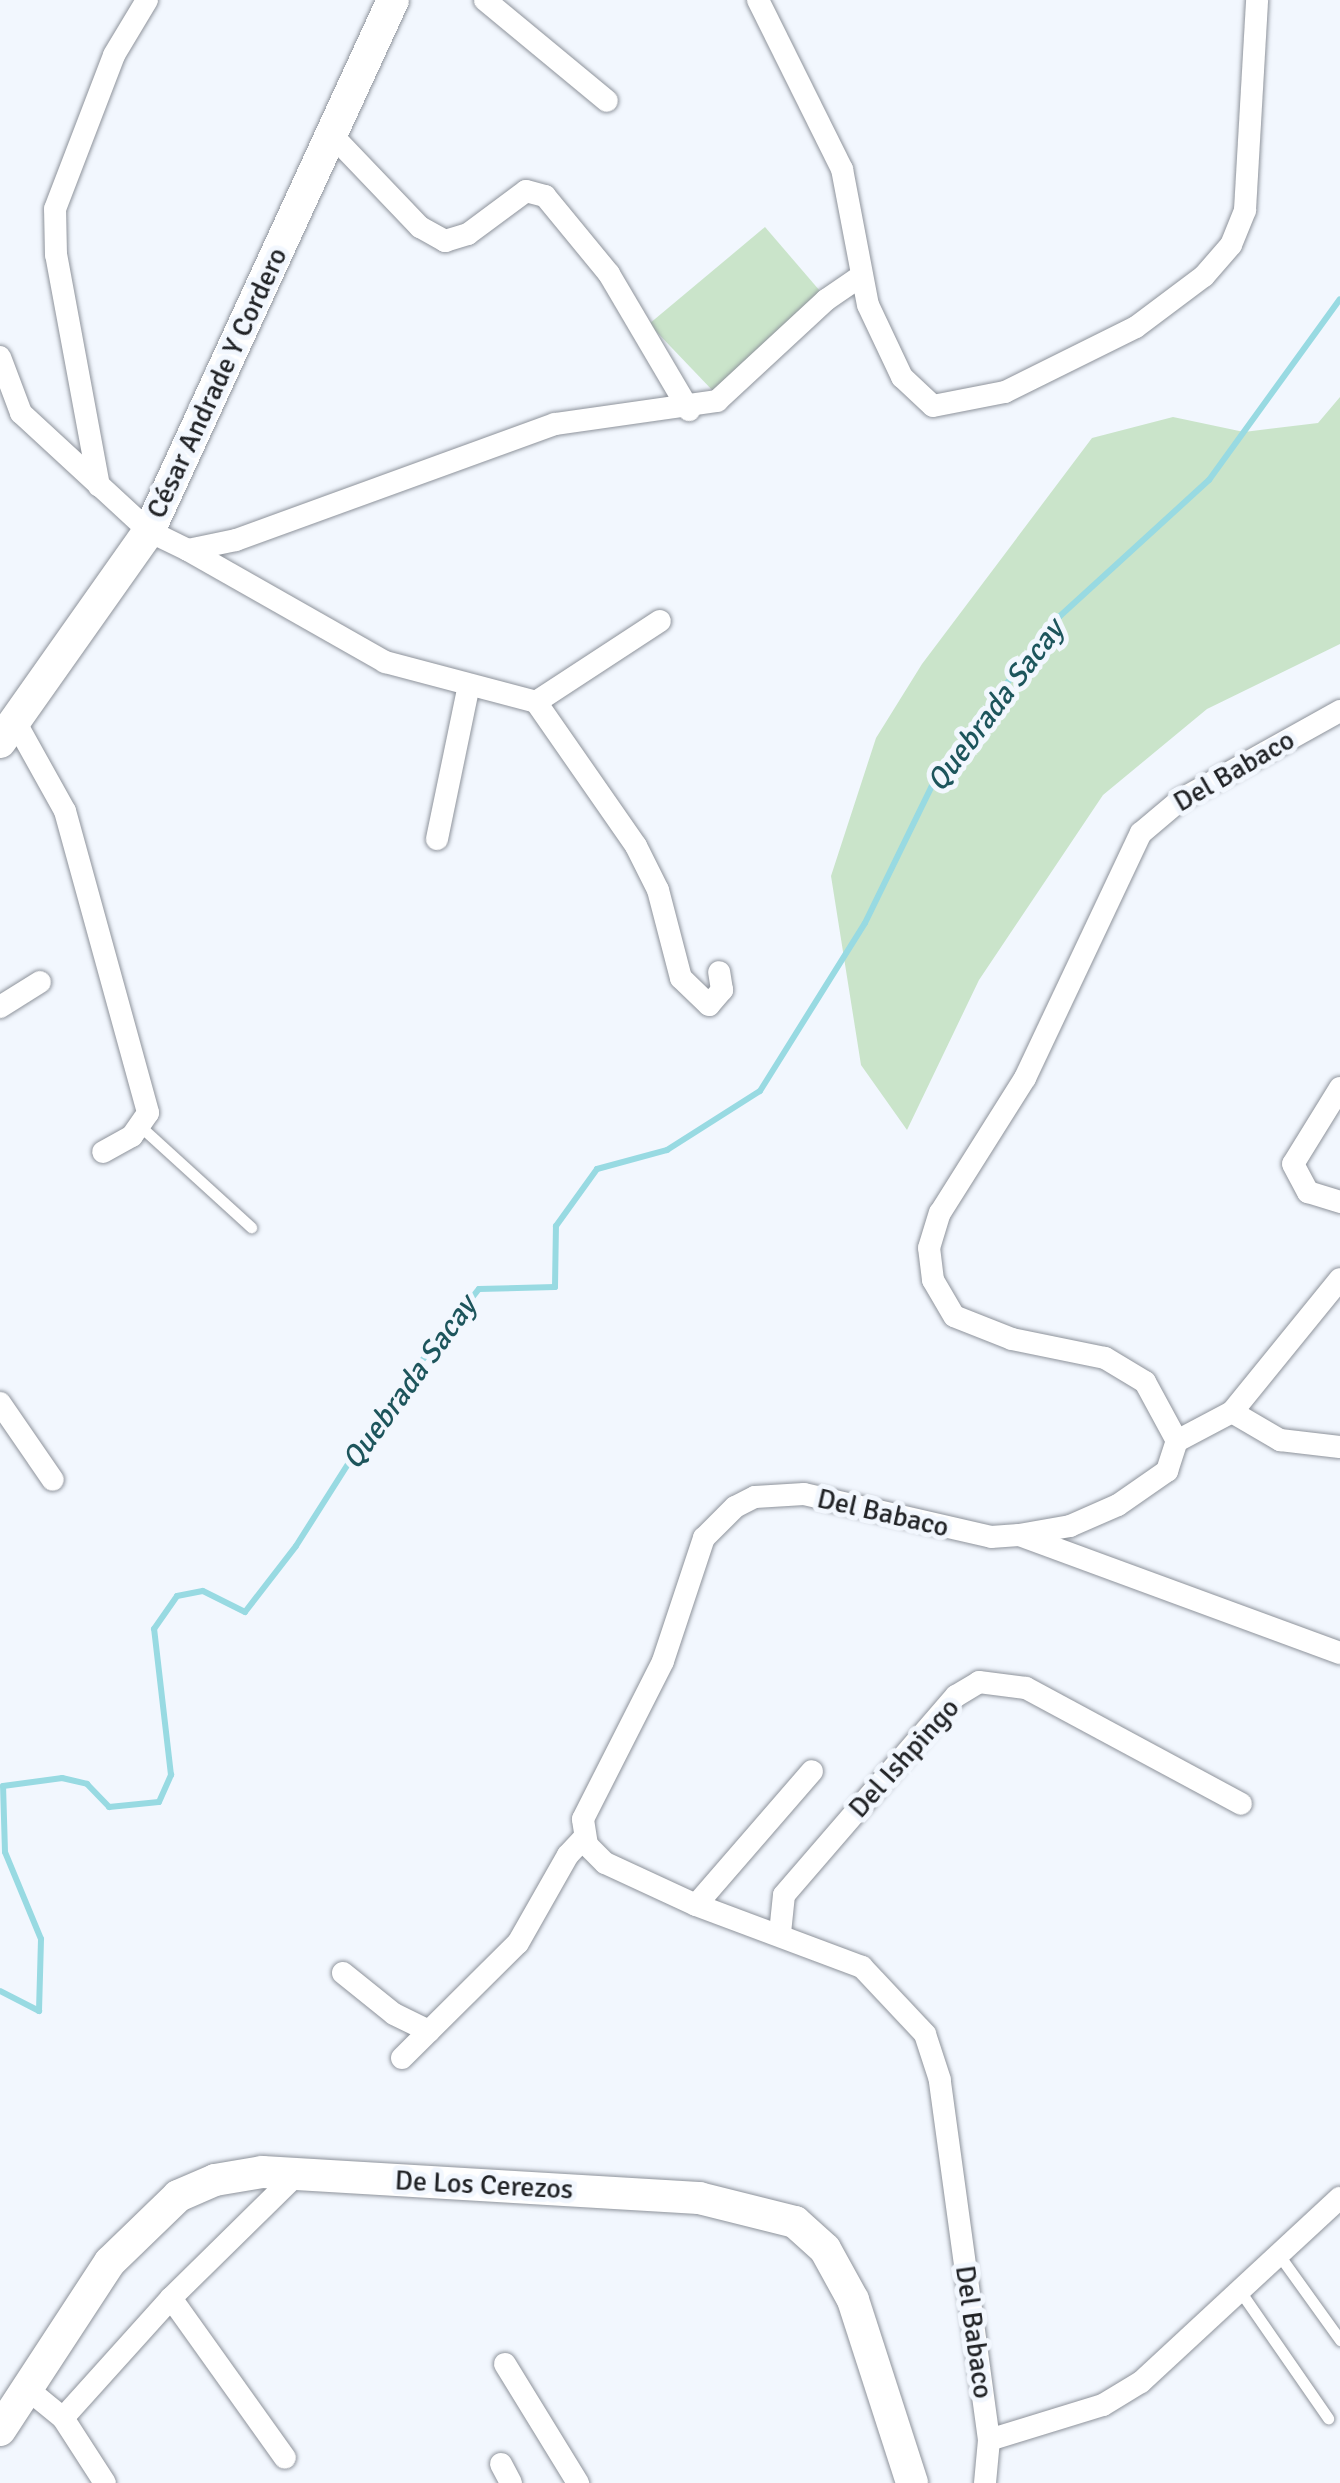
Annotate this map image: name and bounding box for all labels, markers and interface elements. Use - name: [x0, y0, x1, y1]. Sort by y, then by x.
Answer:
- street label: César Andrade Y Cordero: [139, 242, 295, 524]
- water label: Quebrada Sacay: [920, 613, 1072, 799]
- street label: Del Babaco: [1168, 723, 1300, 819]
- water label: Quebrada Sacay: [335, 1289, 485, 1477]
- street label: Del Babaco: [814, 1482, 952, 1544]
- street label: Del Ishpingo: [842, 1691, 966, 1825]
- street label: De Los Cerezos: [394, 2164, 574, 2206]
- street label: Del Babaco: [948, 2263, 1000, 2401]

